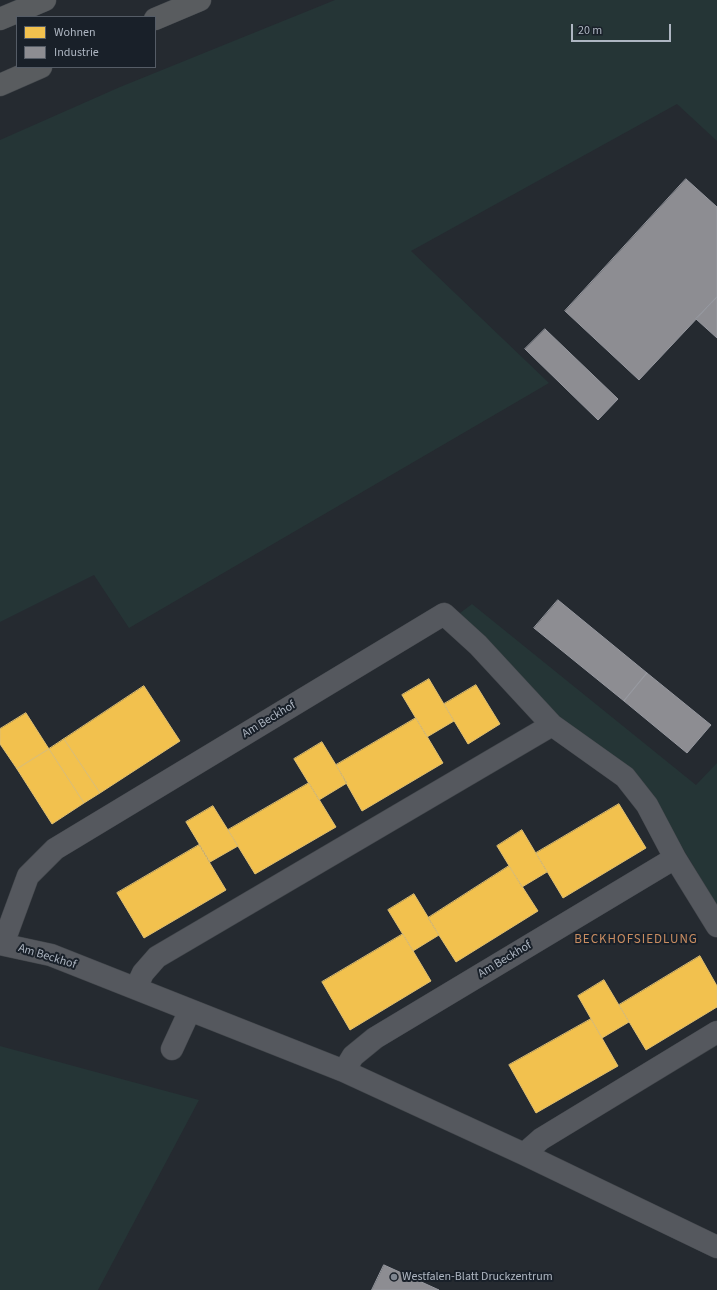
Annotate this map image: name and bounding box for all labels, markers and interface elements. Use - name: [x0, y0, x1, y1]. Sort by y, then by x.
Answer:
- legend: [16, 16, 156, 68]
- scale bar: [573, 16, 673, 42]
- text: 20 m: [578, 22, 602, 39]
- text: Wohnen: [54, 24, 96, 41]
- text: Industrie: [54, 44, 99, 61]
- street label: Am Beckhof: [240, 698, 298, 742]
- district label: BECKHOFSIEDLUNG: [574, 932, 698, 948]
- street label: Am Beckhof: [476, 938, 534, 982]
- street label: Am Beckhof: [16, 941, 78, 973]
- place label: Westfalen-Blatt Druckzentrum: [402, 1270, 553, 1284]
- marker: Westfalen-Blatt Druckzentrum: [389, 1272, 399, 1282]

